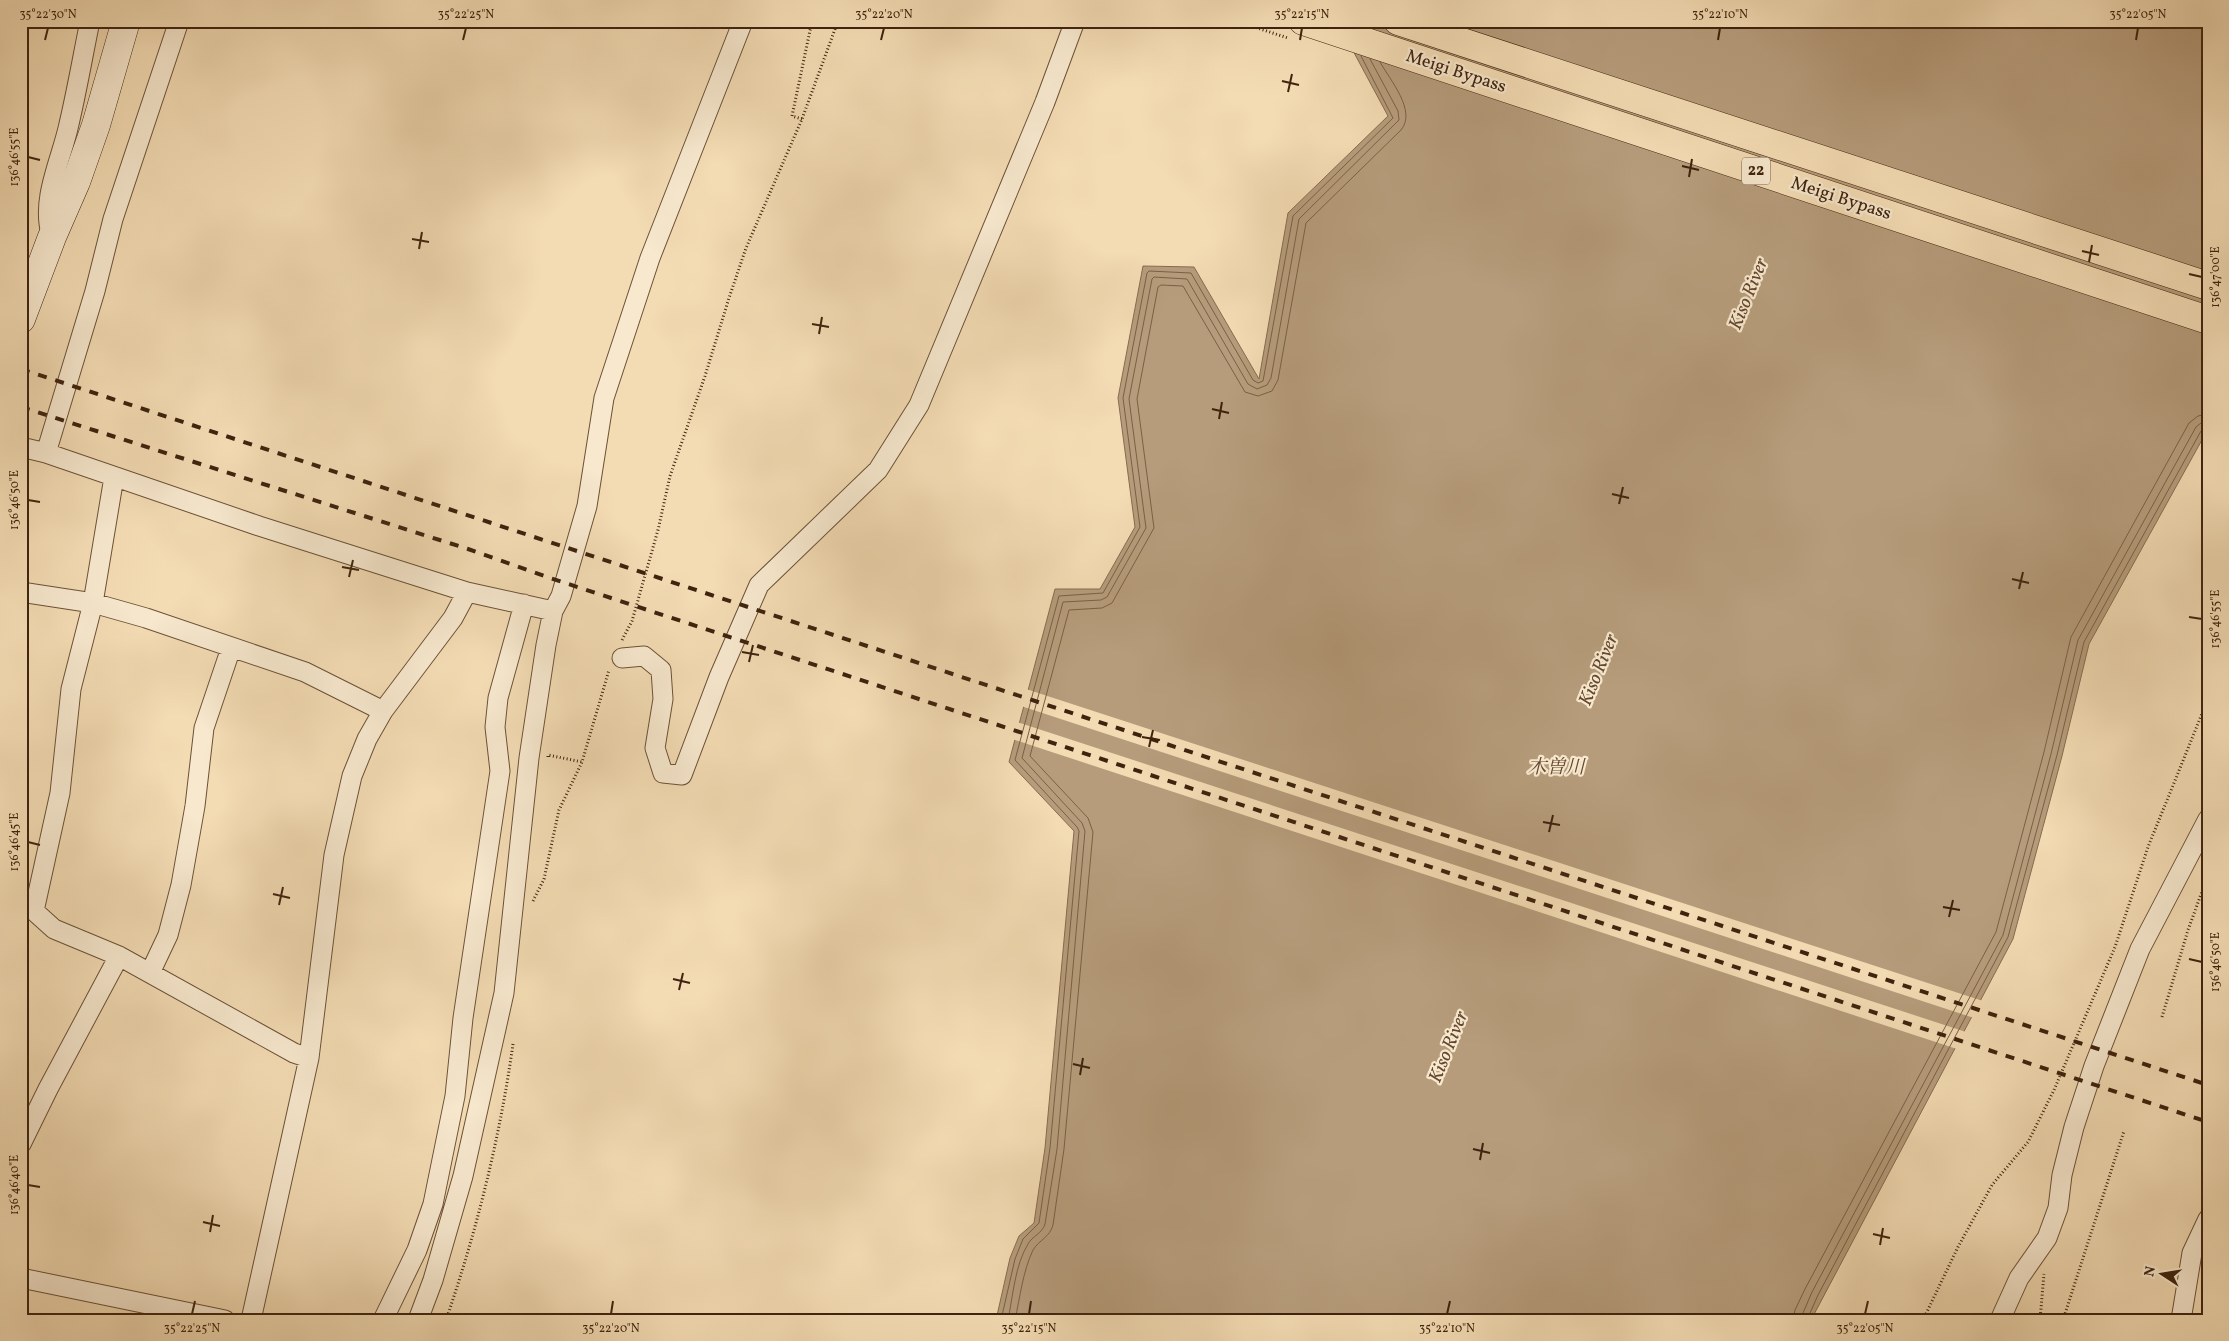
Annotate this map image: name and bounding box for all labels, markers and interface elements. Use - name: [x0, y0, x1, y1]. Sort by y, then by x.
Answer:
- text: 35°22'30"N: [19, 7, 77, 23]
- text: 35°22'25"N: [438, 7, 494, 23]
- text: 35°22'20"N: [855, 7, 913, 23]
- text: 35°22'15"N: [1275, 7, 1329, 23]
- text: 35°22'10"N: [1692, 7, 1748, 23]
- text: 35°22'05"N: [2110, 7, 2167, 23]
- street label: Meigi Bypass: [1403, 44, 1509, 100]
- text: 136°46'55"E: [7, 128, 23, 186]
- road number: 22: [1742, 158, 1770, 185]
- street label: Meigi Bypass: [1788, 171, 1894, 227]
- text: 136°47'00"E: [2208, 246, 2224, 308]
- water label: Kiso River: [1723, 254, 1775, 334]
- text: 136°46'50"E: [7, 470, 23, 530]
- text: 136°46'55"E: [2208, 590, 2224, 648]
- water label: Kiso River: [1573, 630, 1625, 710]
- water label: 木曽川: [1527, 755, 1586, 781]
- text: 136°46'45"E: [7, 813, 23, 871]
- text: 136°46'50"E: [2208, 932, 2224, 992]
- water label: Kiso River: [1423, 1007, 1475, 1087]
- text: 136°46'40"E: [7, 1155, 23, 1215]
- north arrow: [2136, 1248, 2186, 1298]
- text: N: [2140, 1265, 2161, 1279]
- text: 35°22'25"N: [164, 1321, 220, 1337]
- text: 35°22'20"N: [582, 1321, 640, 1337]
- text: 35°22'15"N: [1002, 1321, 1056, 1337]
- text: 35°22'10"N: [1419, 1321, 1475, 1337]
- text: 35°22'05"N: [1837, 1321, 1894, 1337]

